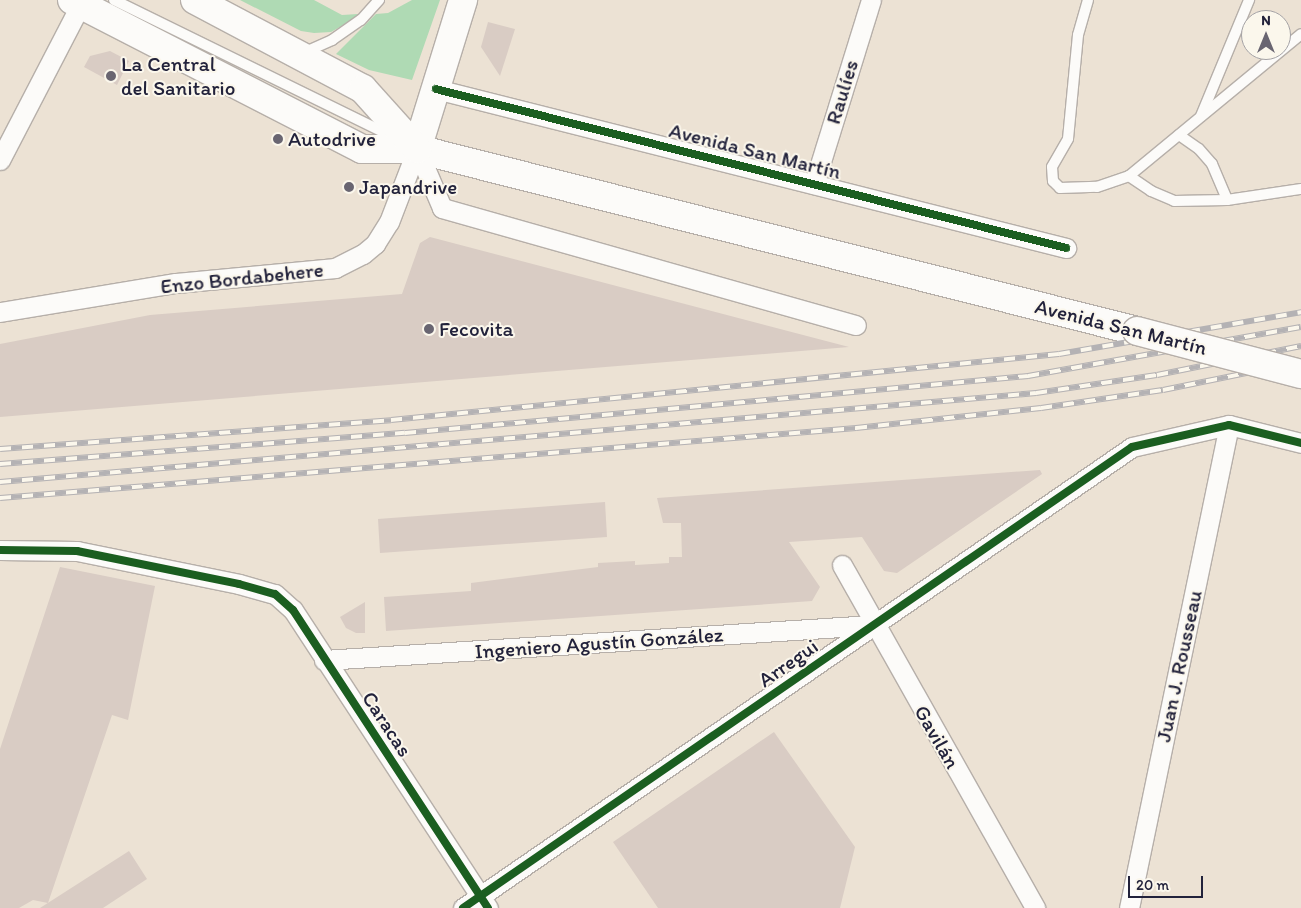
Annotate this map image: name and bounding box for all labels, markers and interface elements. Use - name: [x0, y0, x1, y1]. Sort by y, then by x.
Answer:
- north arrow: [1241, 10, 1291, 60]
- text: N: [1261, 12, 1271, 29]
- place label: La Central del Sanitario: [121, 51, 236, 101]
- street label: Raulíes: [820, 57, 864, 127]
- marker: La Central del Sanitario: [105, 70, 117, 82]
- street label: Avenida San Martín: [666, 117, 844, 185]
- place label: Autodrive: [288, 126, 376, 152]
- marker: Autodrive: [272, 133, 284, 145]
- place label: Japandrive: [359, 174, 457, 200]
- marker: Japandrive: [343, 181, 355, 193]
- street label: Enzo Bordabehere: [160, 257, 324, 299]
- street label: Avenida San Martín: [1032, 293, 1210, 361]
- place label: Fecovita: [439, 316, 514, 342]
- marker: Fecovita: [423, 323, 435, 335]
- street label: Juan J. Rousseau: [1151, 588, 1207, 744]
- street label: Ingeniero Agustín González: [473, 622, 725, 664]
- street label: Arregui: [753, 633, 823, 693]
- street label: Caracas: [357, 687, 417, 761]
- street label: Gavilán: [909, 701, 965, 773]
- scale bar: [1131, 866, 1206, 898]
- text: 20 m: [1136, 876, 1169, 894]

